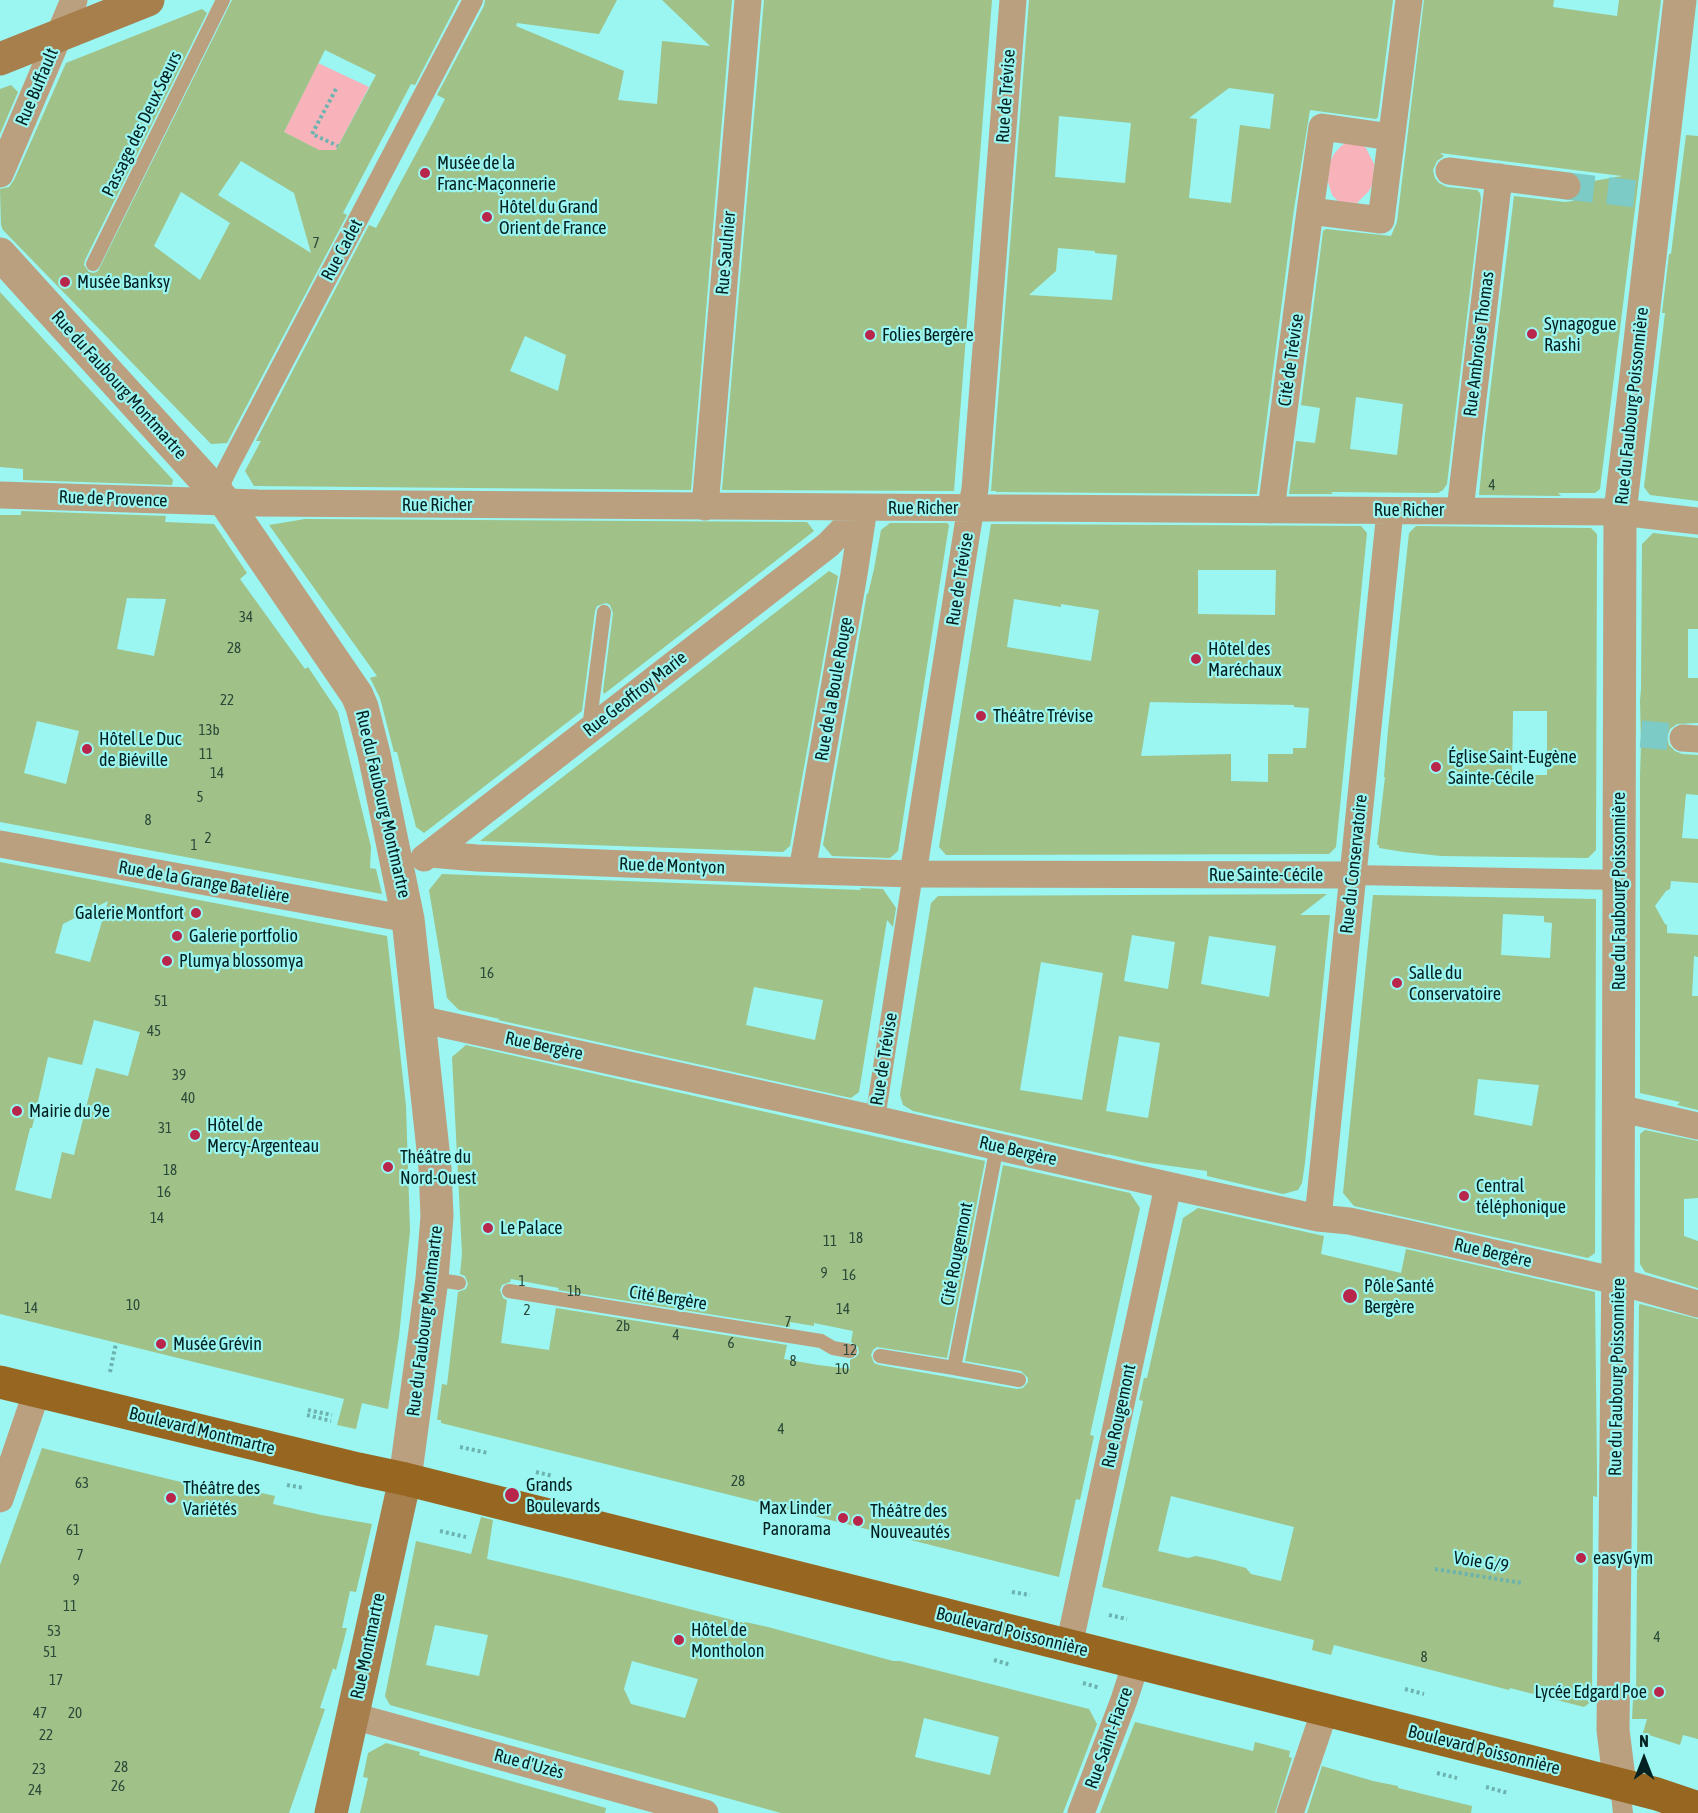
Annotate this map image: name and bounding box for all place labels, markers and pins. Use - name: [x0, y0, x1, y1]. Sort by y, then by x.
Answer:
- place label: Musée de la Franc-Maçonnerie: [437, 152, 556, 195]
- marker: Musée de la Franc-Maçonnerie: [418, 166, 432, 180]
- place label: Hôtel du Grand Orient de France: [499, 196, 606, 238]
- marker: Hôtel du Grand Orient de France: [480, 210, 494, 224]
- place label: Musée Banksy: [77, 271, 170, 293]
- marker: Musée Banksy: [58, 275, 72, 289]
- place label: Synagogue Rashi: [1544, 313, 1616, 356]
- place label: Folies Bergère: [882, 324, 974, 346]
- marker: Synagogue Rashi: [1525, 327, 1539, 341]
- marker: Folies Bergère: [863, 328, 877, 342]
- place label: Hôtel des Maréchaux: [1208, 638, 1282, 680]
- marker: Hôtel des Maréchaux: [1189, 652, 1203, 666]
- place label: Théâtre Trévise: [993, 705, 1093, 727]
- marker: Théâtre Trévise: [974, 709, 988, 723]
- place label: Hôtel Le Duc de Biéville: [99, 728, 181, 771]
- marker: Hôtel Le Duc de Biéville: [80, 742, 94, 756]
- place label: Église Saint-Eugène Sainte-Cécile: [1448, 746, 1577, 789]
- marker: Église Saint-Eugène Sainte-Cécile: [1429, 760, 1443, 774]
- place label: Galerie Montfort: [75, 902, 184, 924]
- marker: Galerie Montfort: [189, 906, 203, 920]
- place label: Galerie portfolio: [189, 925, 298, 947]
- marker: Galerie portfolio: [170, 929, 184, 943]
- place label: Plumya blossomya: [179, 950, 304, 972]
- marker: Plumya blossomya: [160, 954, 174, 968]
- place label: Salle du Conservatoire: [1409, 962, 1501, 1004]
- marker: Salle du Conservatoire: [1390, 976, 1404, 990]
- place label: Mairie du 9e: [29, 1100, 110, 1122]
- marker: Mairie du 9e: [10, 1104, 24, 1118]
- place label: Hôtel de Mercy-Argenteau: [207, 1114, 319, 1156]
- marker: Hôtel de Mercy-Argenteau: [188, 1128, 202, 1142]
- place label: Théâtre du Nord-Ouest: [400, 1146, 476, 1188]
- marker: Théâtre du Nord-Ouest: [381, 1160, 395, 1174]
- place label: Central téléphonique: [1476, 1175, 1566, 1218]
- marker: Central téléphonique: [1457, 1189, 1471, 1203]
- place label: Le Palace: [500, 1217, 562, 1239]
- marker: Le Palace: [481, 1221, 495, 1235]
- place label: Pôle Santé Bergère: [1364, 1275, 1434, 1318]
- marker: Pôle Santé Bergère: [1341, 1287, 1359, 1305]
- place label: Musée Grévin: [173, 1333, 262, 1355]
- marker: Musée Grévin: [154, 1337, 168, 1351]
- place label: Grands Boulevards: [526, 1474, 600, 1516]
- place label: Théâtre des Variétés: [183, 1477, 260, 1520]
- marker: Grands Boulevards: [503, 1486, 521, 1504]
- marker: Théâtre des Variétés: [164, 1491, 178, 1505]
- place label: Max Linder Panorama: [759, 1497, 831, 1540]
- place label: Théâtre des Nouveautés: [870, 1500, 950, 1543]
- marker: Max Linder Panorama: [836, 1511, 850, 1525]
- marker: Théâtre des Nouveautés: [851, 1514, 865, 1528]
- place label: easyGym: [1593, 1547, 1653, 1569]
- marker: easyGym: [1574, 1551, 1588, 1565]
- place label: Hôtel de Montholon: [691, 1619, 764, 1662]
- marker: Hôtel de Montholon: [672, 1633, 686, 1647]
- place label: Lycée Edgard Poe: [1534, 1681, 1647, 1703]
- marker: Lycée Edgard Poe: [1652, 1685, 1666, 1699]

